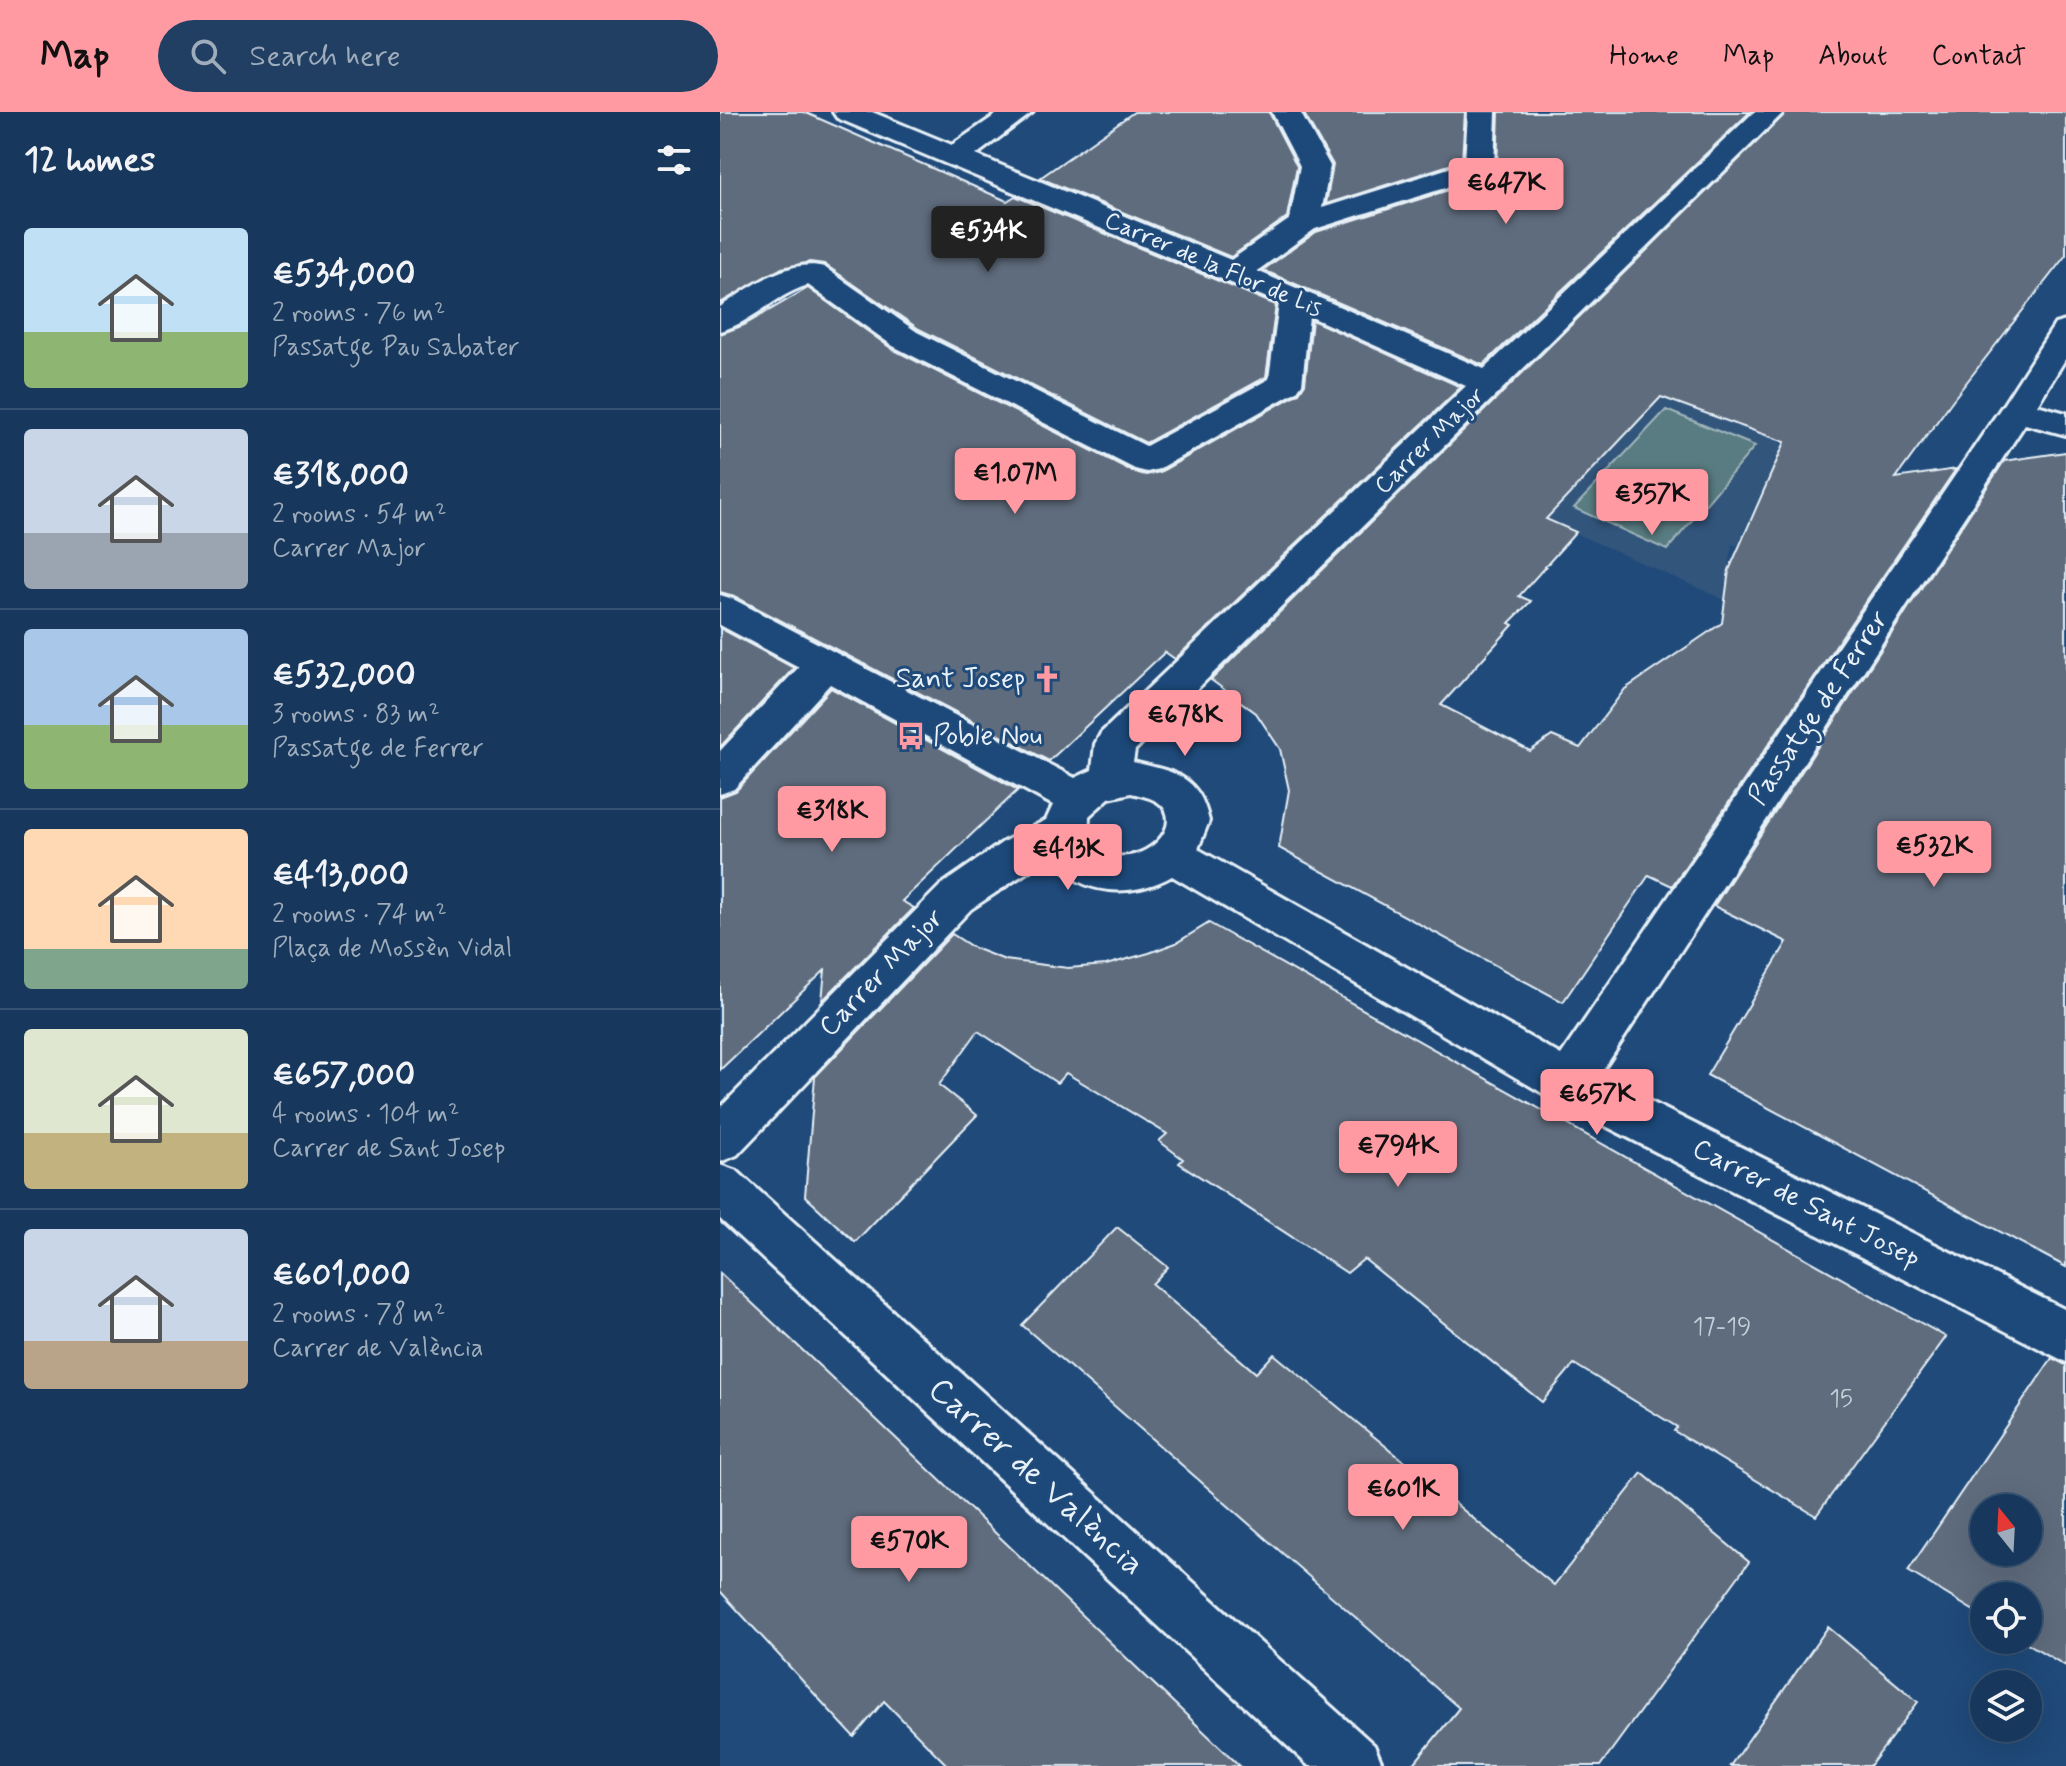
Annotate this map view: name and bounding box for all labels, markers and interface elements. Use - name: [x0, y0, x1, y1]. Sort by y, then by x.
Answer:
- search box: [158, 20, 718, 92]
- text: Map: [40, 32, 110, 81]
- icon: search: [186, 34, 230, 78]
- text: Search here: [250, 37, 401, 76]
- text: Home: [1609, 38, 1679, 75]
- text: Map: [1723, 38, 1774, 75]
- text: About: [1818, 38, 1887, 75]
- text: Contact: [1931, 38, 2026, 75]
- text: 12 homes: [24, 138, 155, 183]
- icon: filters: [652, 138, 696, 182]
- pin: €647K: [1450, 158, 1562, 226]
- text: €647K: [1466, 167, 1546, 201]
- street label: Carrer de la Flor de Lis: [1099, 205, 1327, 325]
- pin: €534K: [932, 206, 1044, 274]
- text: €534K: [949, 215, 1027, 249]
- text: €534,000: [272, 252, 415, 297]
- icon: home: [88, 260, 184, 356]
- text: 2 rooms · 76 m²: [272, 297, 445, 331]
- text: Passatge Pau Sabater: [272, 331, 519, 365]
- street label: Carrer Major: [1368, 381, 1492, 501]
- pin: €1.07M: [950, 448, 1080, 516]
- text: €318,000: [272, 453, 409, 498]
- text: €1.07M: [973, 457, 1057, 491]
- icon: home: [88, 461, 184, 557]
- pin: €357K: [1596, 469, 1708, 537]
- text: €357K: [1614, 478, 1690, 512]
- text: 2 rooms · 54 m²: [272, 498, 447, 532]
- text: Carrer Major: [272, 532, 426, 566]
- street label: Passatge de Ferrer: [1740, 603, 1901, 815]
- text: €532,000: [272, 653, 416, 698]
- icon: home: [88, 661, 184, 757]
- place label: Sant Josep: [896, 661, 1025, 698]
- church icon: Sant Josep: [1032, 664, 1062, 694]
- pin: €678K: [1129, 690, 1241, 758]
- text: 3 rooms · 83 m²: [272, 698, 440, 732]
- text: €678K: [1147, 699, 1223, 733]
- place label: Poble Nou: [933, 718, 1042, 755]
- bus stop icon: Poble Nou: [896, 721, 926, 751]
- text: Passatge de Ferrer: [272, 732, 484, 766]
- pin: €318K: [776, 786, 888, 854]
- text: €318K: [796, 795, 868, 829]
- pin: €532K: [1878, 821, 1990, 889]
- pin: €413K: [1012, 824, 1124, 892]
- text: €532K: [1895, 830, 1973, 864]
- text: €413K: [1032, 833, 1104, 867]
- text: €413,000: [272, 853, 409, 898]
- icon: home: [88, 861, 184, 957]
- text: 2 rooms · 74 m²: [272, 898, 447, 932]
- street label: Carrer Major: [811, 901, 953, 1045]
- text: Plaça de Mossèn Vidal: [272, 932, 512, 966]
- text: €657,000: [272, 1053, 415, 1098]
- icon: home: [88, 1061, 184, 1157]
- pin: €657K: [1541, 1069, 1653, 1137]
- text: €657K: [1558, 1078, 1636, 1112]
- text: 4 rooms · 104 m²: [272, 1098, 459, 1132]
- pin: €794K: [1342, 1121, 1454, 1189]
- text: €794K: [1357, 1130, 1439, 1164]
- street label: Carrer de Sant Josep: [1686, 1130, 1926, 1278]
- text: Carrer de Sant Josep: [272, 1132, 505, 1166]
- text: €601,000: [272, 1253, 411, 1298]
- icon: home: [88, 1261, 184, 1357]
- text: 2 rooms · 78 m²: [272, 1298, 445, 1332]
- house number: 17-19: [1693, 1312, 1751, 1343]
- text: Carrer de València: [272, 1332, 484, 1366]
- street label: Carrer de València: [918, 1368, 1154, 1586]
- house number: 15: [1829, 1384, 1853, 1415]
- pin: €601K: [1347, 1464, 1459, 1532]
- text: €601K: [1366, 1473, 1440, 1507]
- north arrow: [1970, 1494, 2042, 1566]
- map controls: [1970, 1494, 2042, 1742]
- pin: €570K: [853, 1516, 965, 1584]
- text: €570K: [869, 1525, 949, 1559]
- button: locate: [1970, 1582, 2042, 1654]
- button: layers: [1970, 1670, 2042, 1742]

